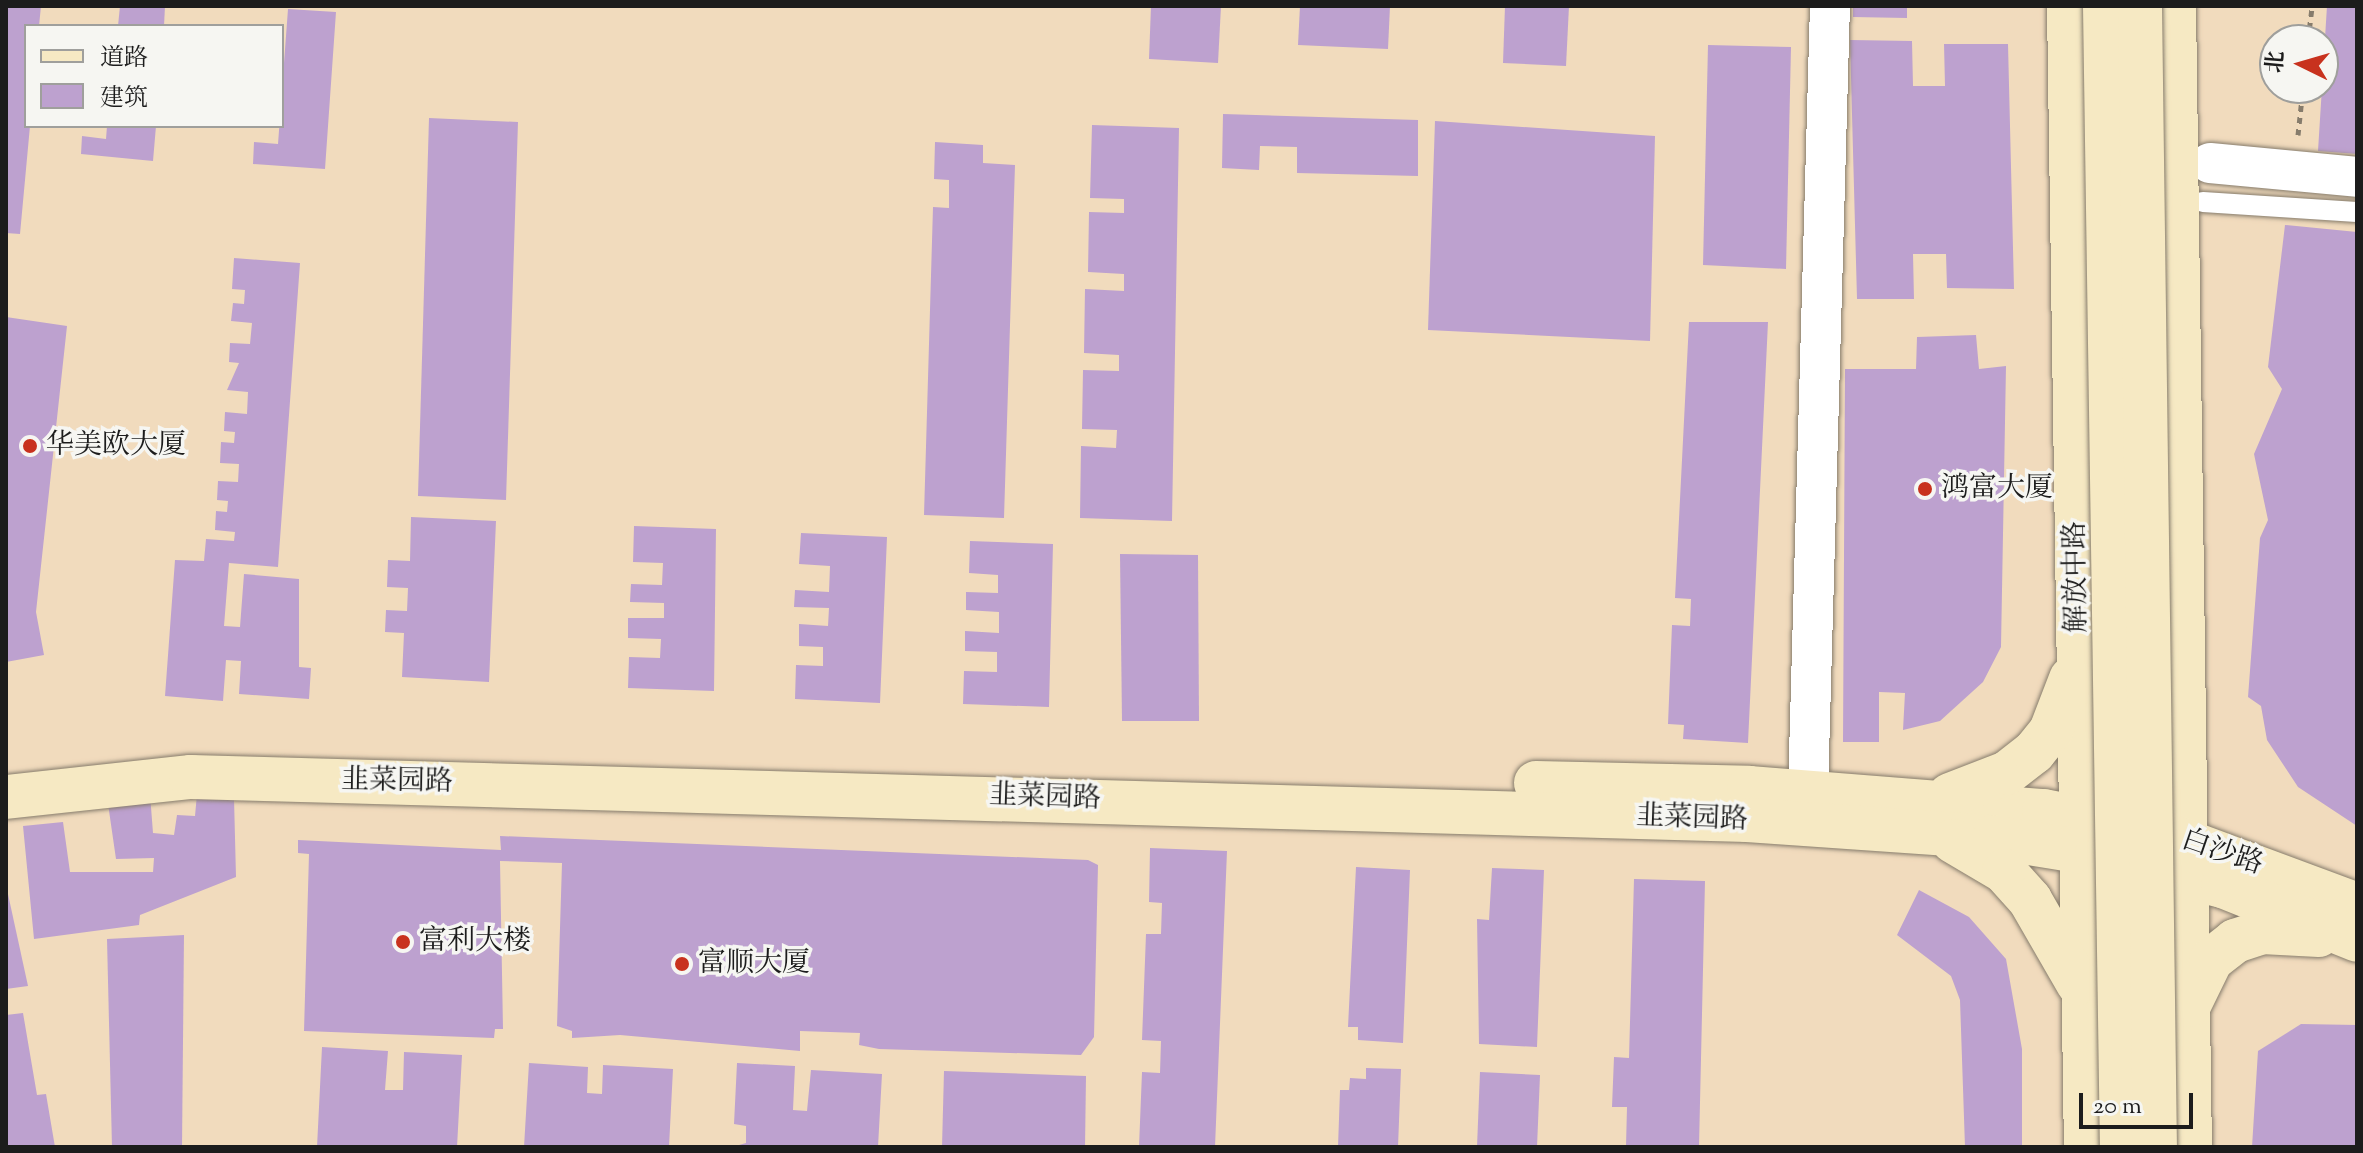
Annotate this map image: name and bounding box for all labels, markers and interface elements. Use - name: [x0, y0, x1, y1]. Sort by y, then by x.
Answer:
- legend: [24, 24, 284, 128]
- north arrow: [2259, 24, 2339, 104]
- text: 道路: [100, 42, 148, 76]
- text: 北: [2260, 50, 2294, 74]
- text: 建筑: [100, 82, 148, 116]
- place label: 华美欧大厦: [46, 429, 186, 463]
- marker: 华美欧大厦: [21, 437, 39, 455]
- place label: 鸿富大厦: [1941, 472, 2053, 506]
- marker: 鸿富大厦: [1916, 480, 1934, 498]
- street label: 解放中路: [2059, 521, 2095, 633]
- street label: 韭菜园路: [341, 764, 453, 800]
- street label: 韭菜园路: [988, 779, 1102, 817]
- street label: 韭菜园路: [1635, 800, 1749, 838]
- street label: 白沙路: [2177, 823, 2267, 883]
- place label: 富利大楼: [419, 925, 531, 959]
- marker: 富利大楼: [394, 933, 412, 951]
- place label: 富顺大厦: [698, 947, 810, 981]
- marker: 富顺大厦: [673, 955, 691, 973]
- scale bar: [2083, 1077, 2197, 1127]
- text: 20 m: [2093, 1090, 2142, 1124]

